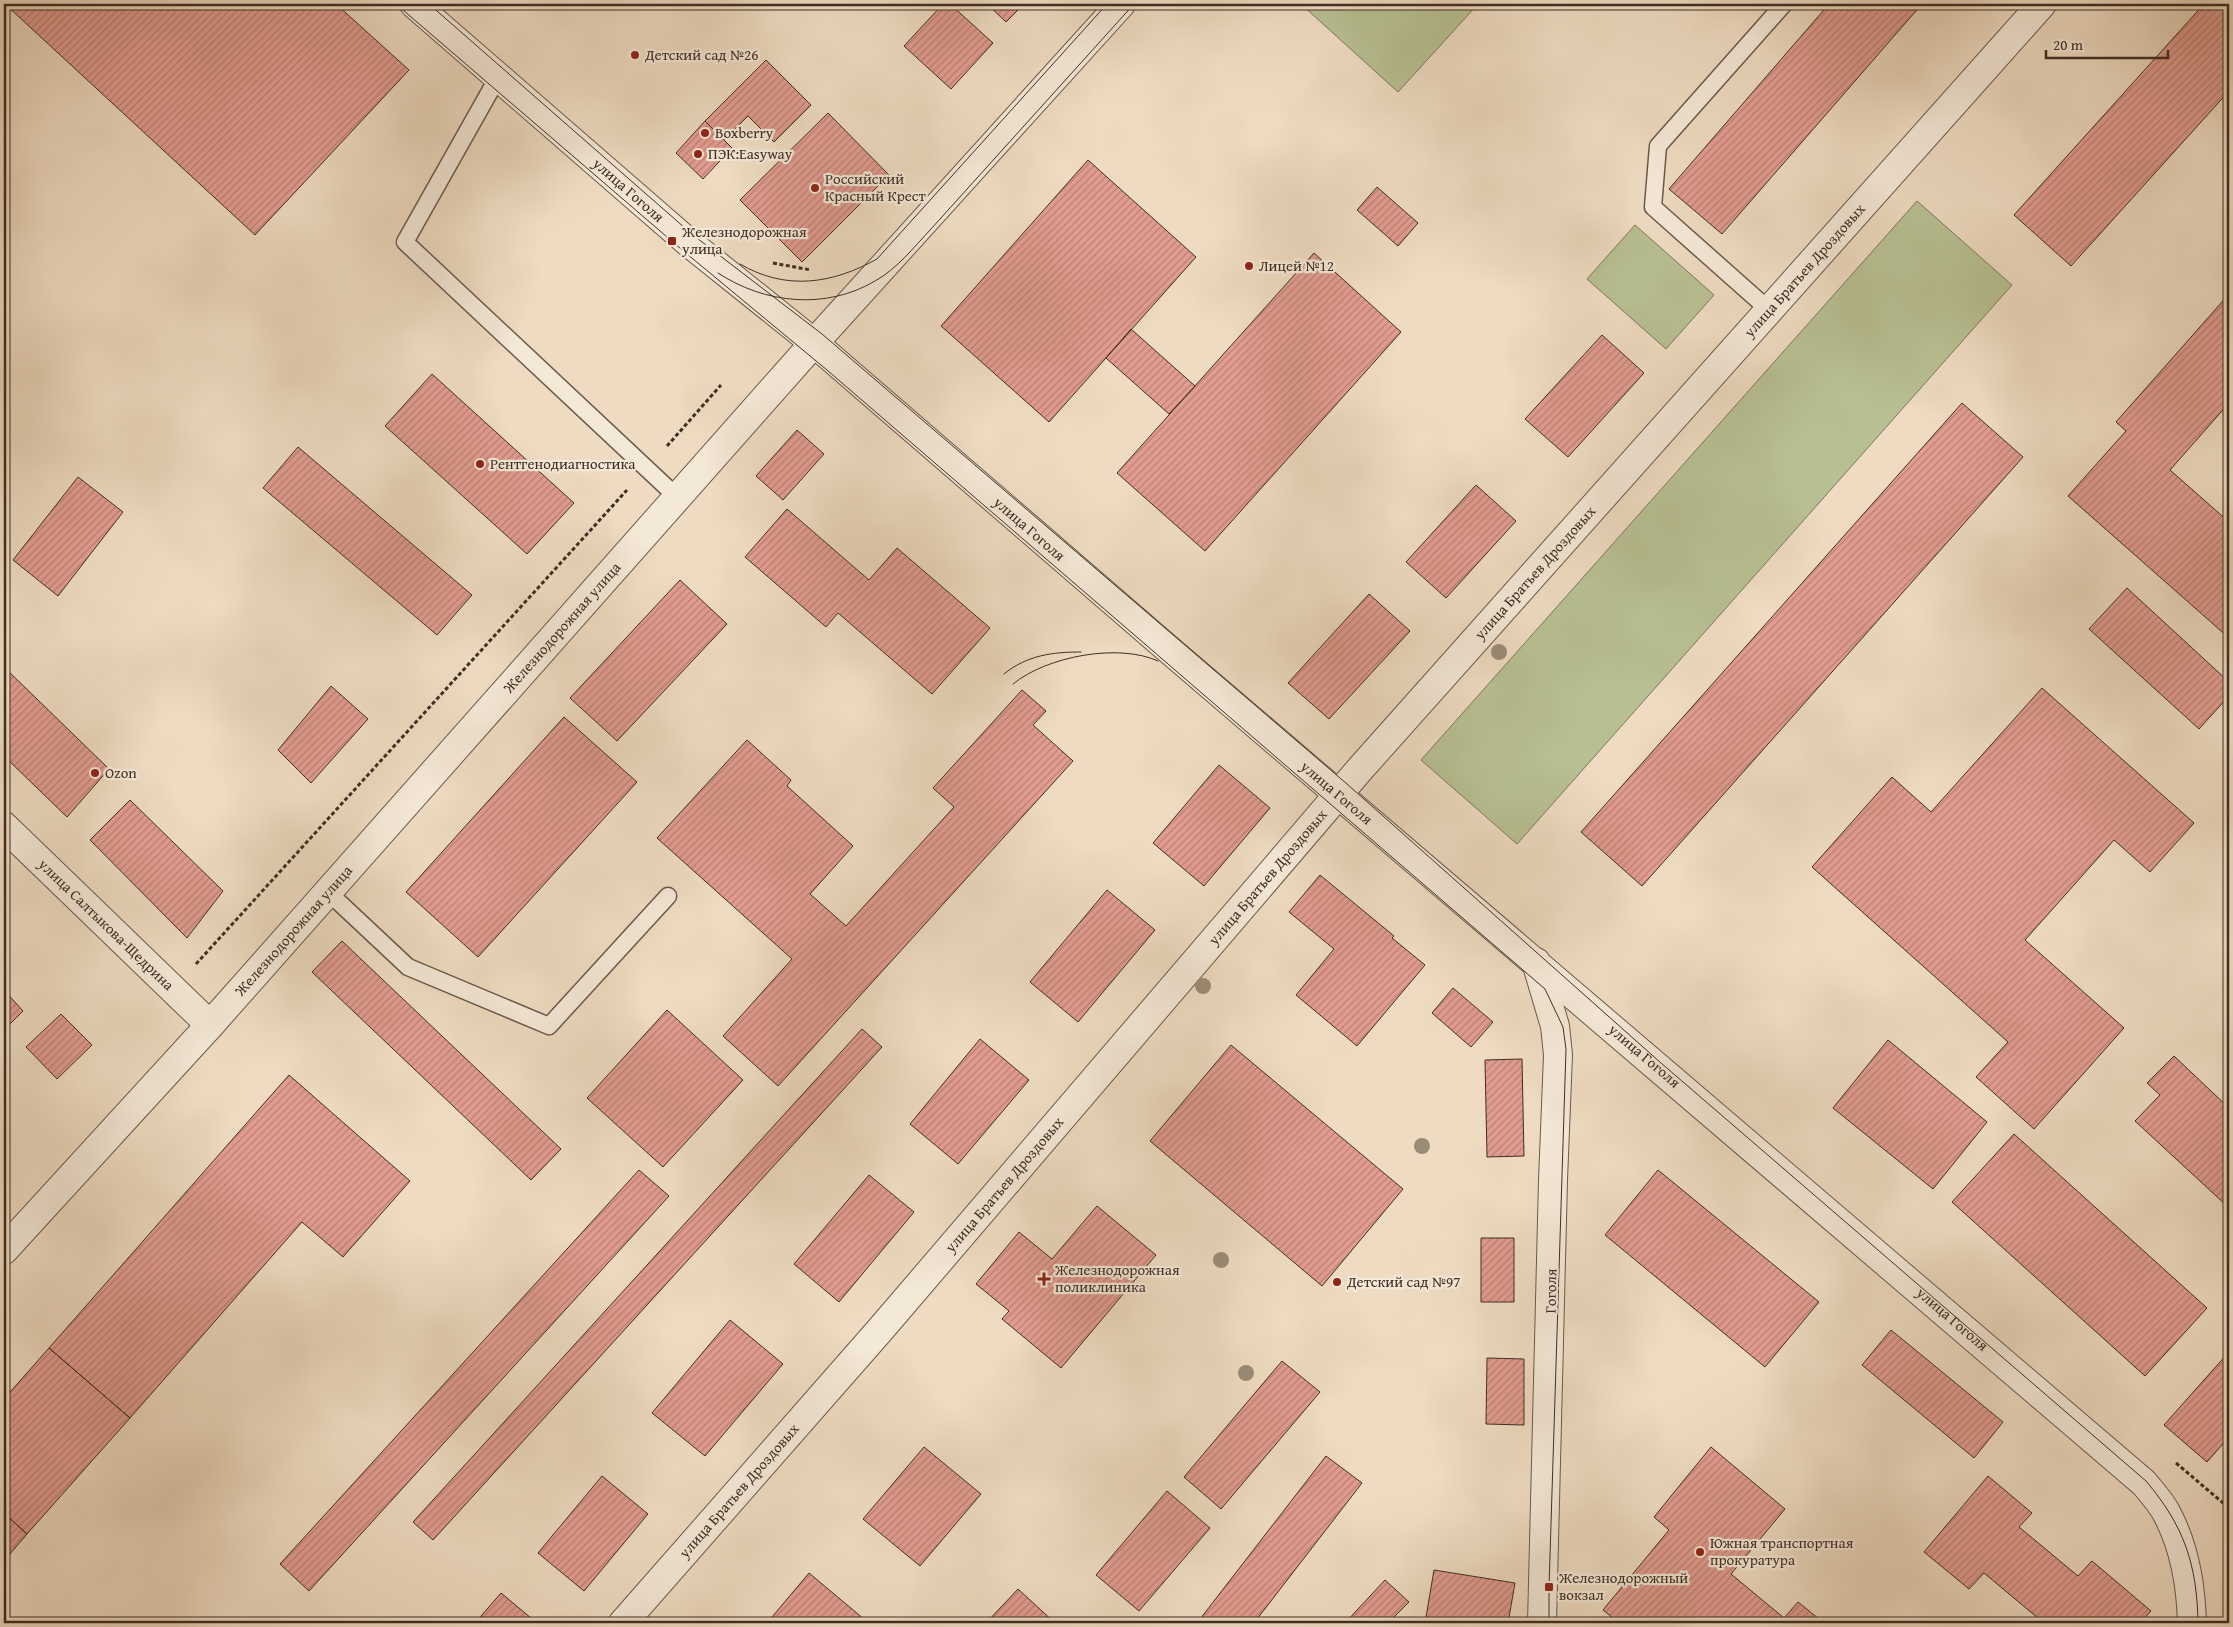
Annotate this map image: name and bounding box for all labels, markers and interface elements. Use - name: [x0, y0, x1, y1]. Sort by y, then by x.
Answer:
- scale bar: [2046, 28, 2168, 60]
- text: 20 m: [2053, 34, 2084, 55]
- place label: Детский сад №26: [644, 44, 758, 65]
- marker: Детский сад №26: [629, 49, 641, 61]
- place label: Boxberry: [715, 122, 774, 143]
- marker: Boxberry: [699, 127, 711, 139]
- place label: ПЭК:Easyway: [708, 143, 793, 164]
- marker: ПЭК:Easyway: [692, 148, 704, 160]
- street label: улица Гоголя: [588, 152, 669, 227]
- place label: Российский Красный Крест: [825, 168, 927, 206]
- marker: Российский Красный Крест: [809, 182, 821, 194]
- street label: улица Братьев Дроздовых: [1738, 198, 1870, 342]
- place label: Железнодорожная улица: [681, 221, 807, 259]
- marker: Железнодорожная улица: [666, 235, 678, 247]
- place label: Лицей №12: [1259, 255, 1334, 276]
- marker: Лицей №12: [1243, 260, 1255, 272]
- place label: Рентгенодиагностика: [490, 453, 636, 474]
- marker: Рентгенодиагностика: [474, 458, 486, 470]
- street label: улица Гоголя: [989, 491, 1070, 566]
- street label: улица Братьев Дроздовых: [1469, 501, 1600, 645]
- street label: Железнодорожная улица: [497, 557, 626, 698]
- street label: улица Гоголя: [1296, 755, 1378, 830]
- place label: Ozon: [105, 762, 137, 783]
- marker: Ozon: [89, 767, 101, 779]
- street label: улица Братьев Дроздовых: [1203, 804, 1332, 950]
- street label: улица Салтыкова-Щедрина: [33, 853, 180, 995]
- street label: Железнодорожная улица: [229, 860, 357, 1001]
- street label: улица Гоголя: [1603, 1018, 1686, 1093]
- street label: улица Братьев Дроздовых: [939, 1112, 1068, 1258]
- place label: Железнодорожная поликлиника: [1054, 1259, 1180, 1297]
- street label: Гоголя: [1540, 1268, 1561, 1314]
- place label: Детский сад №97: [1346, 1271, 1460, 1292]
- marker: Железнодорожная поликлиника: [1037, 1272, 1051, 1286]
- marker: Детский сад №97: [1331, 1276, 1343, 1288]
- street label: улица Гоголя: [1911, 1281, 1993, 1356]
- street label: улица Братьев Дроздовых: [673, 1418, 804, 1563]
- place label: Южная транспортная прокуратура: [1710, 1532, 1854, 1570]
- marker: Южная транспортная прокуратура: [1694, 1546, 1706, 1558]
- place label: Железнодорожный вокзал: [1558, 1567, 1688, 1605]
- marker: Железнодорожный вокзал: [1543, 1581, 1555, 1593]

